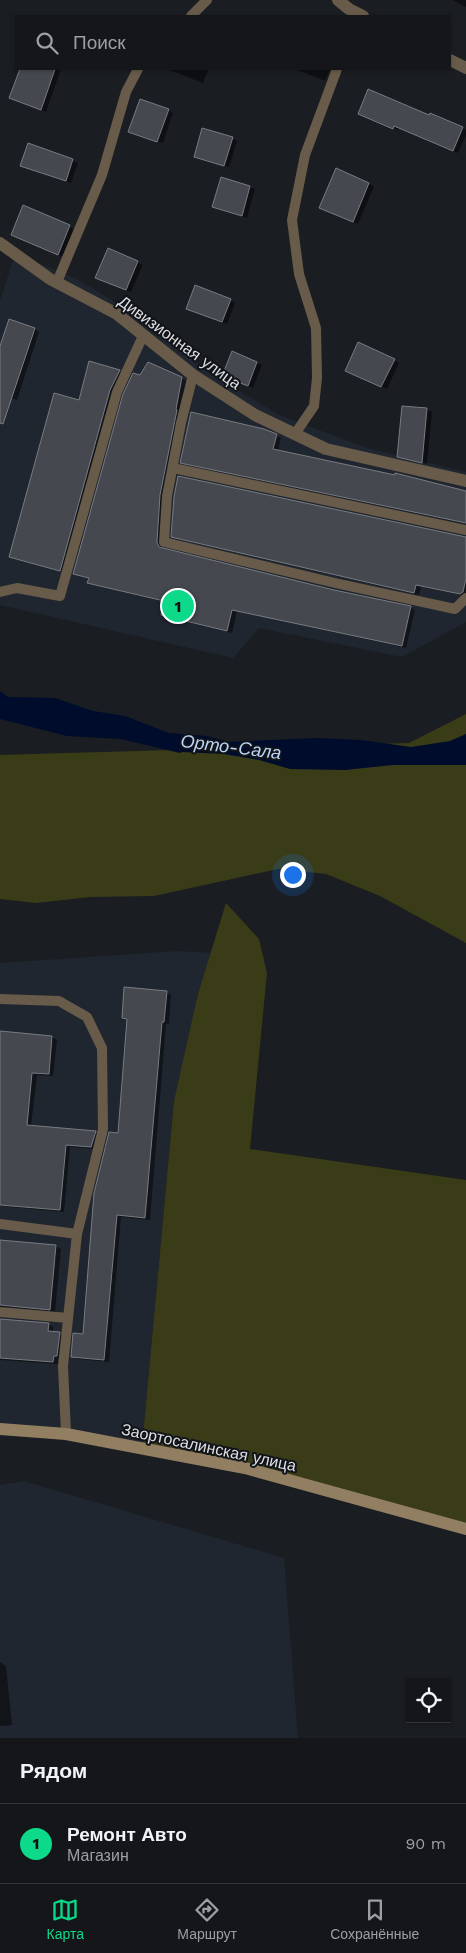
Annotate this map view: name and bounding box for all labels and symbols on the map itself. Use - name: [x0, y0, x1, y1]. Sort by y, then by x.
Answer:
- street label: Дивизионная улица: [115, 291, 245, 393]
- pin: 1: [162, 587, 194, 625]
- water label: Орто-Сала: [180, 730, 283, 763]
- your location: [280, 862, 306, 888]
- street label: Заортосалинская улица: [120, 1420, 298, 1475]

